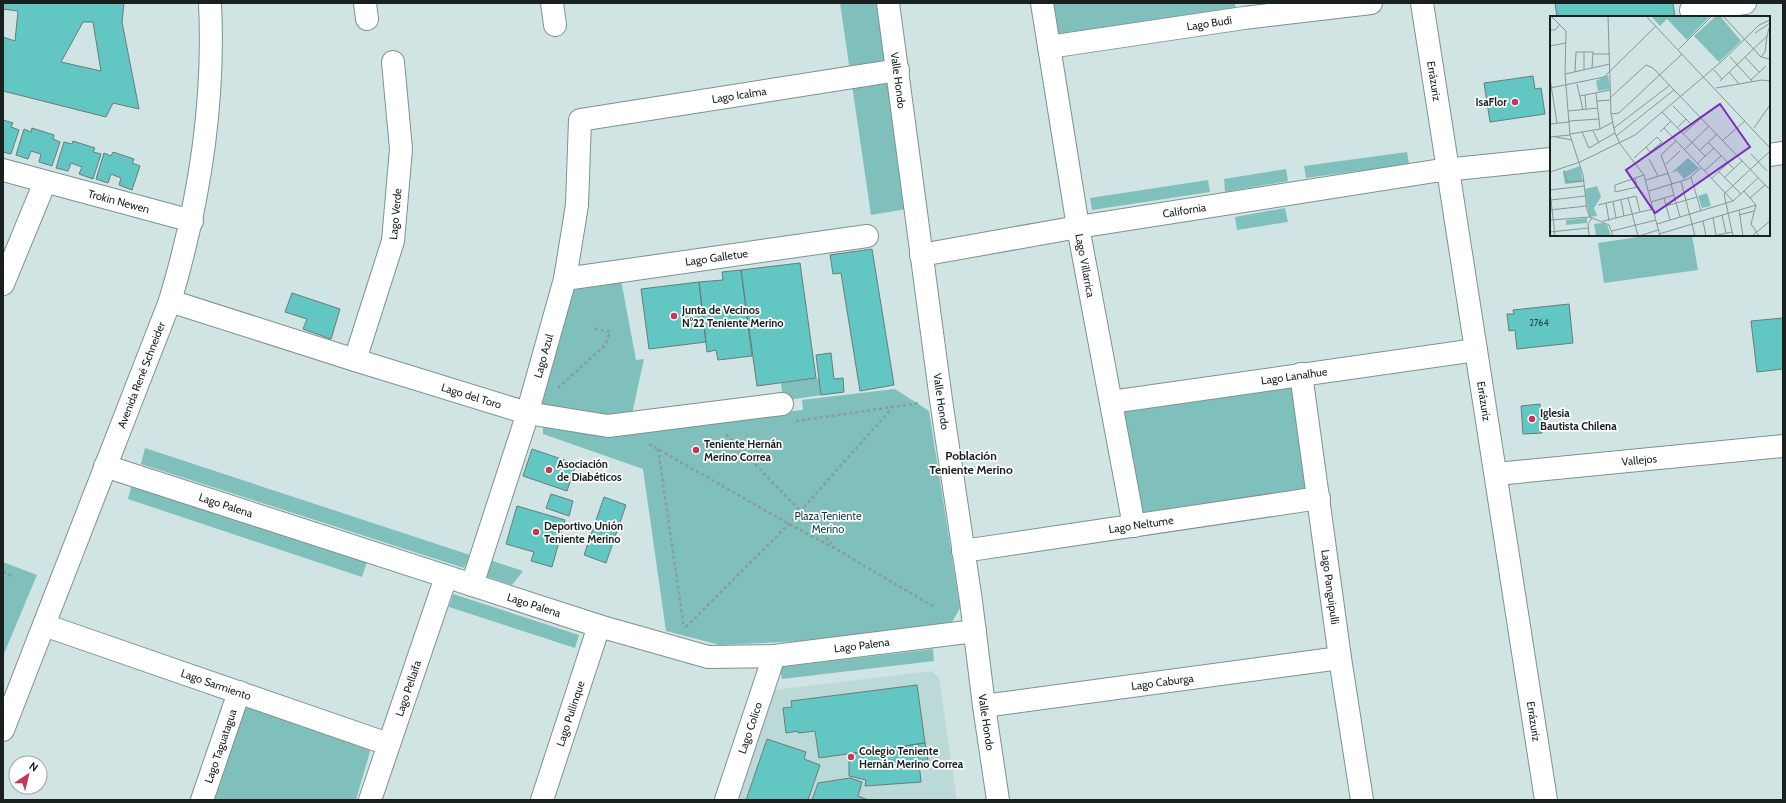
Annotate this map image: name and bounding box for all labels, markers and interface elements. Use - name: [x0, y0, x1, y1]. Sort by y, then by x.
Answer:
- street label: Lago Budi: [1186, 13, 1233, 33]
- inset map: [1550, 16, 1770, 236]
- street label: Valle Hondo: [888, 51, 909, 109]
- street label: Errázuriz: [1424, 60, 1444, 102]
- street label: Lago Icalma: [711, 84, 768, 106]
- place label: IsaFlor: [1476, 95, 1507, 109]
- marker: IsaFlor: [1510, 97, 1520, 107]
- street label: Trokin Newen: [87, 186, 151, 216]
- street label: Lago Verde: [386, 187, 405, 240]
- street label: California: [1161, 200, 1208, 221]
- street label: Lago Villarrica: [1072, 232, 1098, 299]
- street label: Lago Galletue: [684, 246, 749, 269]
- place label: Junta de Vecinos N°22 Teniente Merino: [681, 303, 784, 330]
- marker: Junta de Vecinos N°22 Teniente Merino: [669, 311, 679, 321]
- house number: 2764: [1529, 317, 1549, 328]
- street label: Avenida René Schneider: [114, 319, 168, 430]
- street label: Lago Azul: [531, 332, 556, 380]
- street label: Lago Lanalhue: [1260, 364, 1329, 388]
- street label: Valle Hondo: [930, 372, 952, 431]
- street label: Lago del Toro: [440, 380, 503, 412]
- street label: Errázuriz: [1474, 380, 1494, 422]
- place label: Iglesia Bautista Chilena: [1540, 406, 1617, 433]
- marker: Iglesia Bautista Chilena: [1527, 414, 1537, 424]
- place label: Teniente Hernán Merino Correa: [704, 437, 782, 464]
- marker: Teniente Hernán Merino Correa: [691, 445, 701, 455]
- district label: Población Teniente Merino: [929, 448, 1013, 477]
- street label: Vallejos: [1621, 451, 1658, 469]
- place label: Asociación de Diabéticos: [557, 457, 622, 484]
- marker: Asociación de Diabéticos: [544, 465, 554, 475]
- street label: Lago Palena: [197, 490, 255, 521]
- park label: Plaza Teniente Merino: [794, 509, 862, 536]
- street label: Lago Neltume: [1108, 513, 1175, 536]
- place label: Deportivo Unión Teniente Merino: [544, 519, 623, 546]
- marker: Deportivo Unión Teniente Merino: [531, 527, 541, 537]
- street label: Lago Panguipulli: [1318, 549, 1342, 625]
- street label: Lago Palena: [505, 590, 563, 620]
- street label: Lago Palena: [833, 635, 891, 655]
- street label: Lago Pellaifa: [392, 658, 424, 718]
- street label: Lago Sarmiento: [179, 666, 253, 703]
- street label: Lago Caburga: [1130, 671, 1195, 693]
- street label: Lago Pullinque: [553, 679, 588, 748]
- street label: Valle Hondo: [976, 693, 998, 751]
- street label: Lago Colico: [735, 700, 765, 755]
- street label: Errázuriz: [1524, 700, 1544, 742]
- street label: Lago Taguatagua: [201, 707, 240, 785]
- place label: Colegio Teniente Hernán Merino Correa: [859, 744, 964, 771]
- marker: Colegio Teniente Hernán Merino Correa: [846, 752, 856, 762]
- north arrow: [8, 755, 48, 795]
- text: N: [27, 759, 41, 775]

